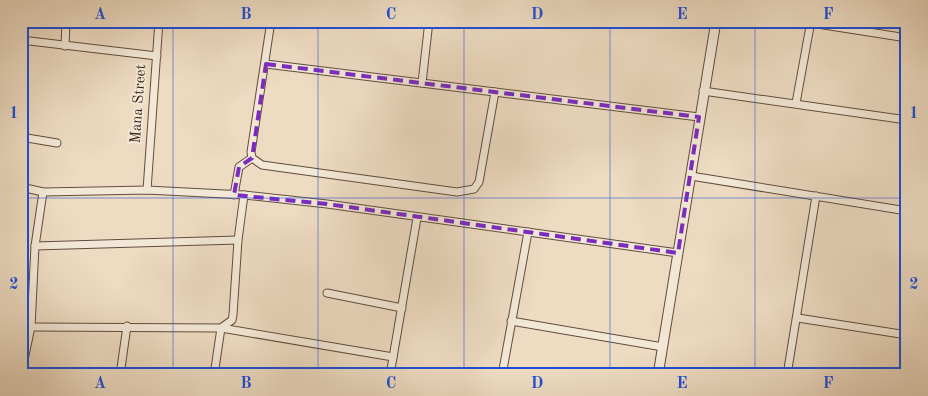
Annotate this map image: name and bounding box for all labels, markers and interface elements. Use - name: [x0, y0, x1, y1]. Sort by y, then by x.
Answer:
- text: A: [94, 7, 106, 23]
- text: B: [240, 7, 252, 23]
- text: C: [386, 7, 396, 23]
- text: D: [531, 7, 543, 23]
- text: E: [676, 7, 688, 23]
- text: F: [823, 7, 834, 23]
- street label: Mana Street: [129, 64, 149, 144]
- text: 1: [9, 106, 19, 122]
- text: 1: [909, 106, 919, 122]
- text: 2: [9, 277, 19, 293]
- text: 2: [909, 277, 919, 293]
- text: A: [94, 376, 106, 392]
- text: B: [240, 376, 252, 392]
- text: C: [386, 376, 396, 392]
- text: D: [531, 376, 543, 392]
- text: E: [676, 376, 688, 392]
- text: F: [823, 376, 834, 392]

